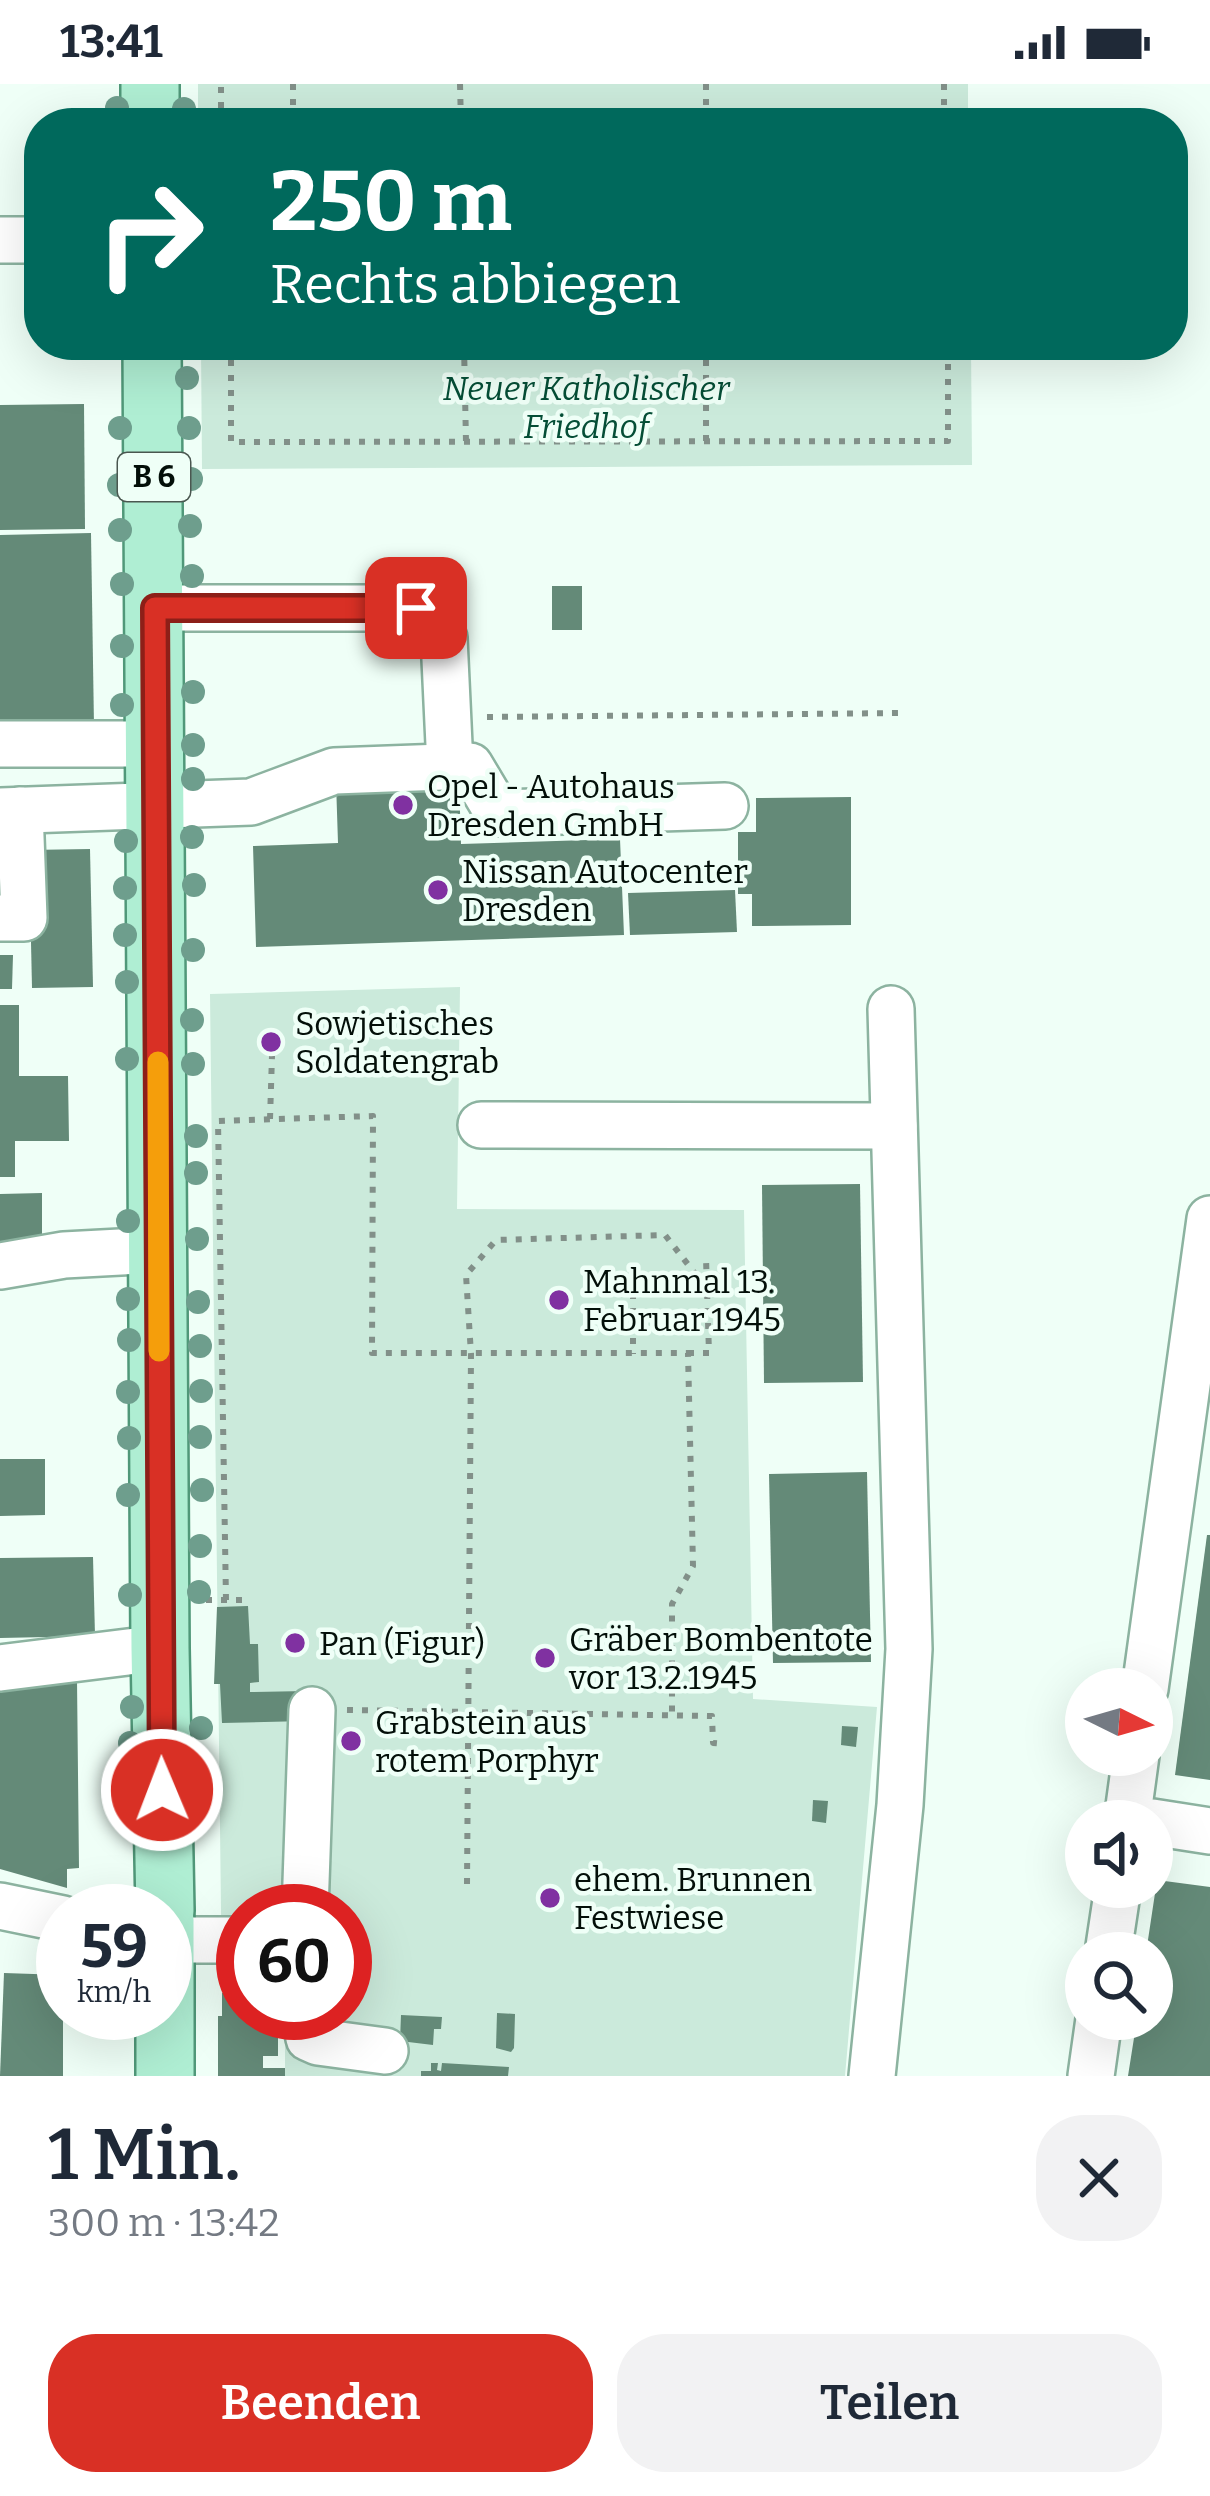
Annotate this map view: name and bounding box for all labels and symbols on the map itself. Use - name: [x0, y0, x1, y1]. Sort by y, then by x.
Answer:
- park label: Neuer Katholischer Friedhof: [443, 369, 731, 447]
- road number: B 6: [118, 453, 190, 501]
- pin: [365, 557, 467, 659]
- place label: Opel - Autohaus Dresden GmbH: [427, 767, 675, 845]
- marker: Opel - Autohaus Dresden GmbH: [390, 792, 416, 818]
- place label: Nissan Autocenter Dresden: [462, 852, 748, 930]
- marker: Nissan Autocenter Dresden: [425, 877, 451, 903]
- place label: Sowjetisches Soldatengrab: [295, 1004, 499, 1082]
- marker: Sowjetisches Soldatengrab: [258, 1029, 284, 1055]
- place label: Mahnmal 13. Februar 1945: [583, 1262, 781, 1340]
- marker: Mahnmal 13. Februar 1945: [546, 1287, 572, 1313]
- place label: Gräber Bombentote vor 13.2.1945: [568, 1620, 873, 1698]
- place label: Pan (Figur): [319, 1624, 485, 1664]
- marker: Pan (Figur): [282, 1630, 308, 1656]
- marker: Gräber Bombentote vor 13.2.1945: [532, 1645, 558, 1671]
- north arrow: [1065, 1668, 1173, 1776]
- place label: Grabstein aus rotem Porphyr: [375, 1703, 599, 1781]
- position arrow: [99, 1727, 225, 1853]
- marker: Grabstein aus rotem Porphyr: [338, 1728, 364, 1754]
- place label: ehem. Brunnen Festwiese: [574, 1860, 812, 1938]
- speed limit sign: 60: [216, 1884, 372, 2040]
- marker: ehem. Brunnen Festwiese: [537, 1885, 563, 1911]

